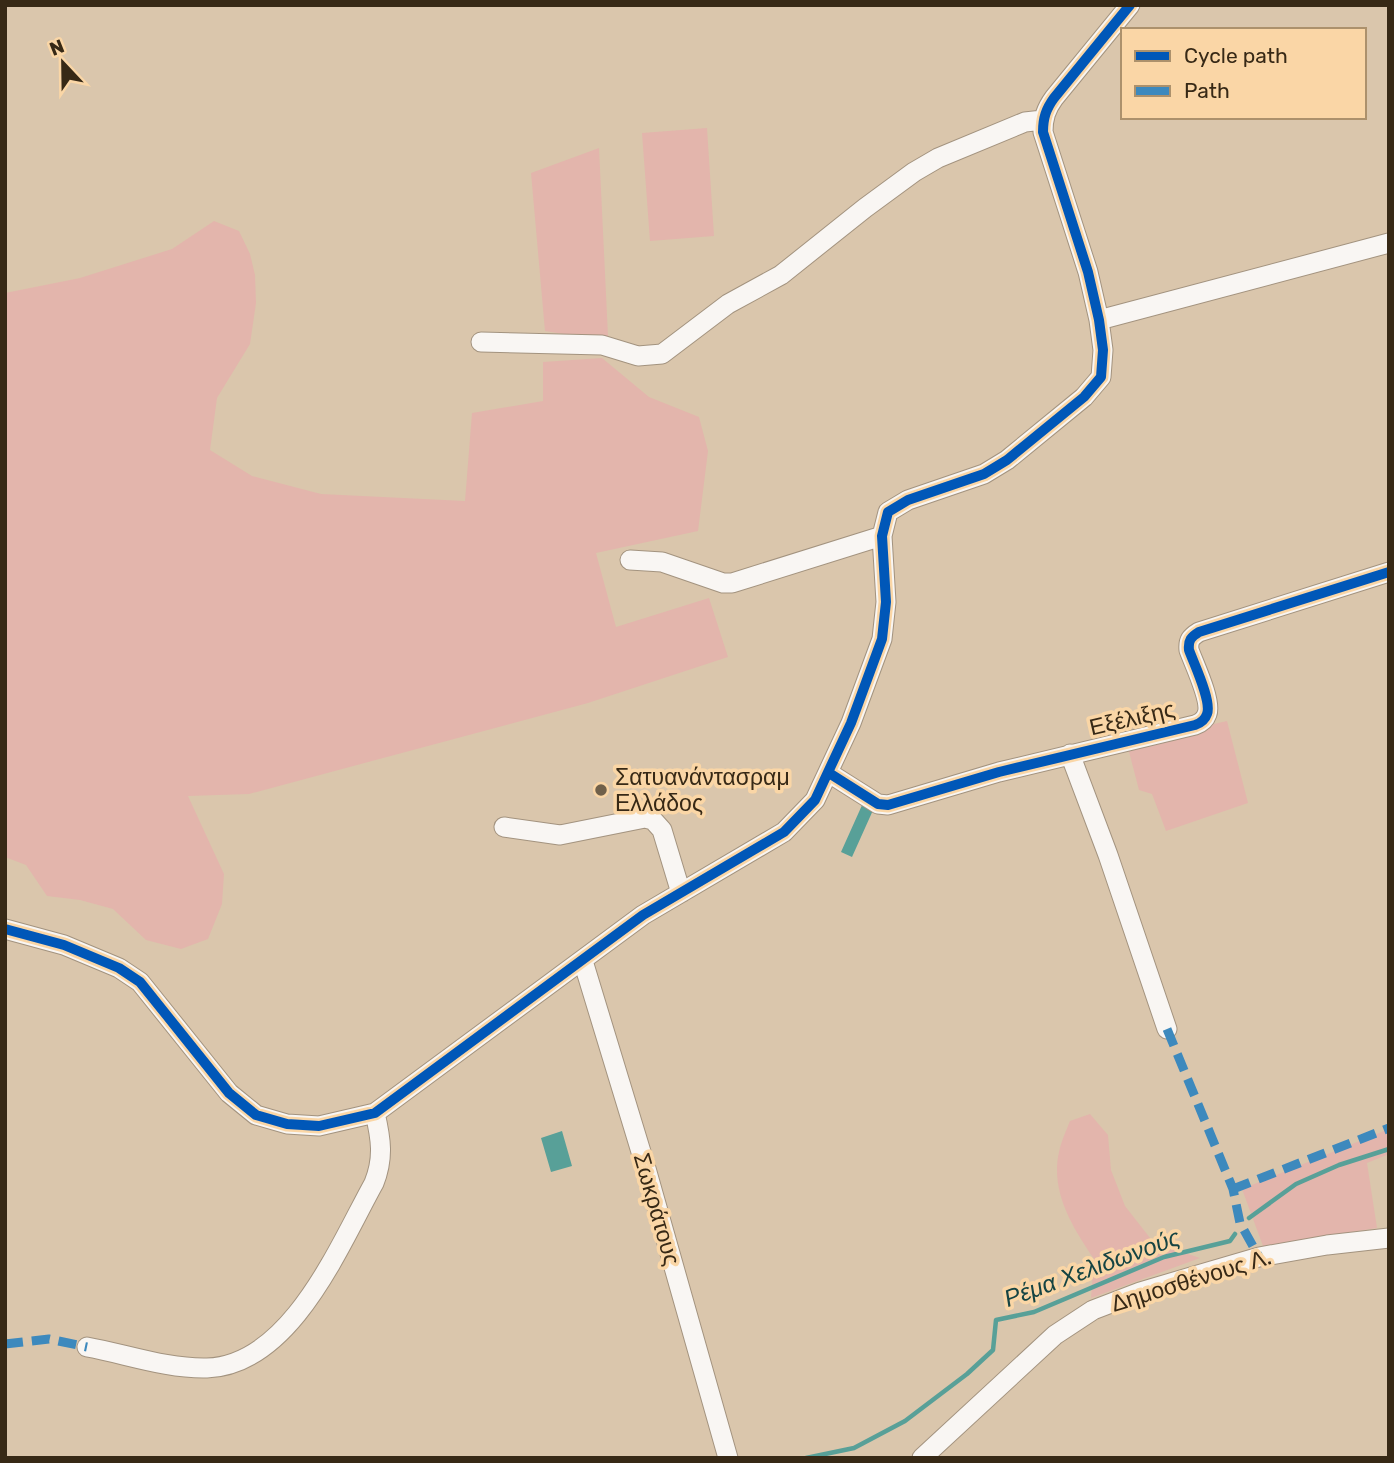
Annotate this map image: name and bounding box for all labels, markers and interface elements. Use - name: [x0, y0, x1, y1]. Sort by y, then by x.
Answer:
- north arrow: [28, 28, 98, 98]
- legend: [1121, 28, 1366, 119]
- text: N: [46, 34, 67, 61]
- text: Cycle path: [1184, 43, 1288, 68]
- text: Path: [1184, 78, 1230, 103]
- street label: Εξέλιξης: [1087, 695, 1177, 741]
- place label: Σατυανάντασραμ Ελλάδος: [615, 763, 790, 817]
- marker: Σατυανάντασραμ Ελλάδος: [593, 782, 609, 798]
- street label: Σωκράτους: [628, 1150, 686, 1268]
- water label: Ρέμα Χελιδωνούς: [1000, 1223, 1184, 1313]
- street label: Δημοσθένους Λ.: [1107, 1242, 1275, 1318]

